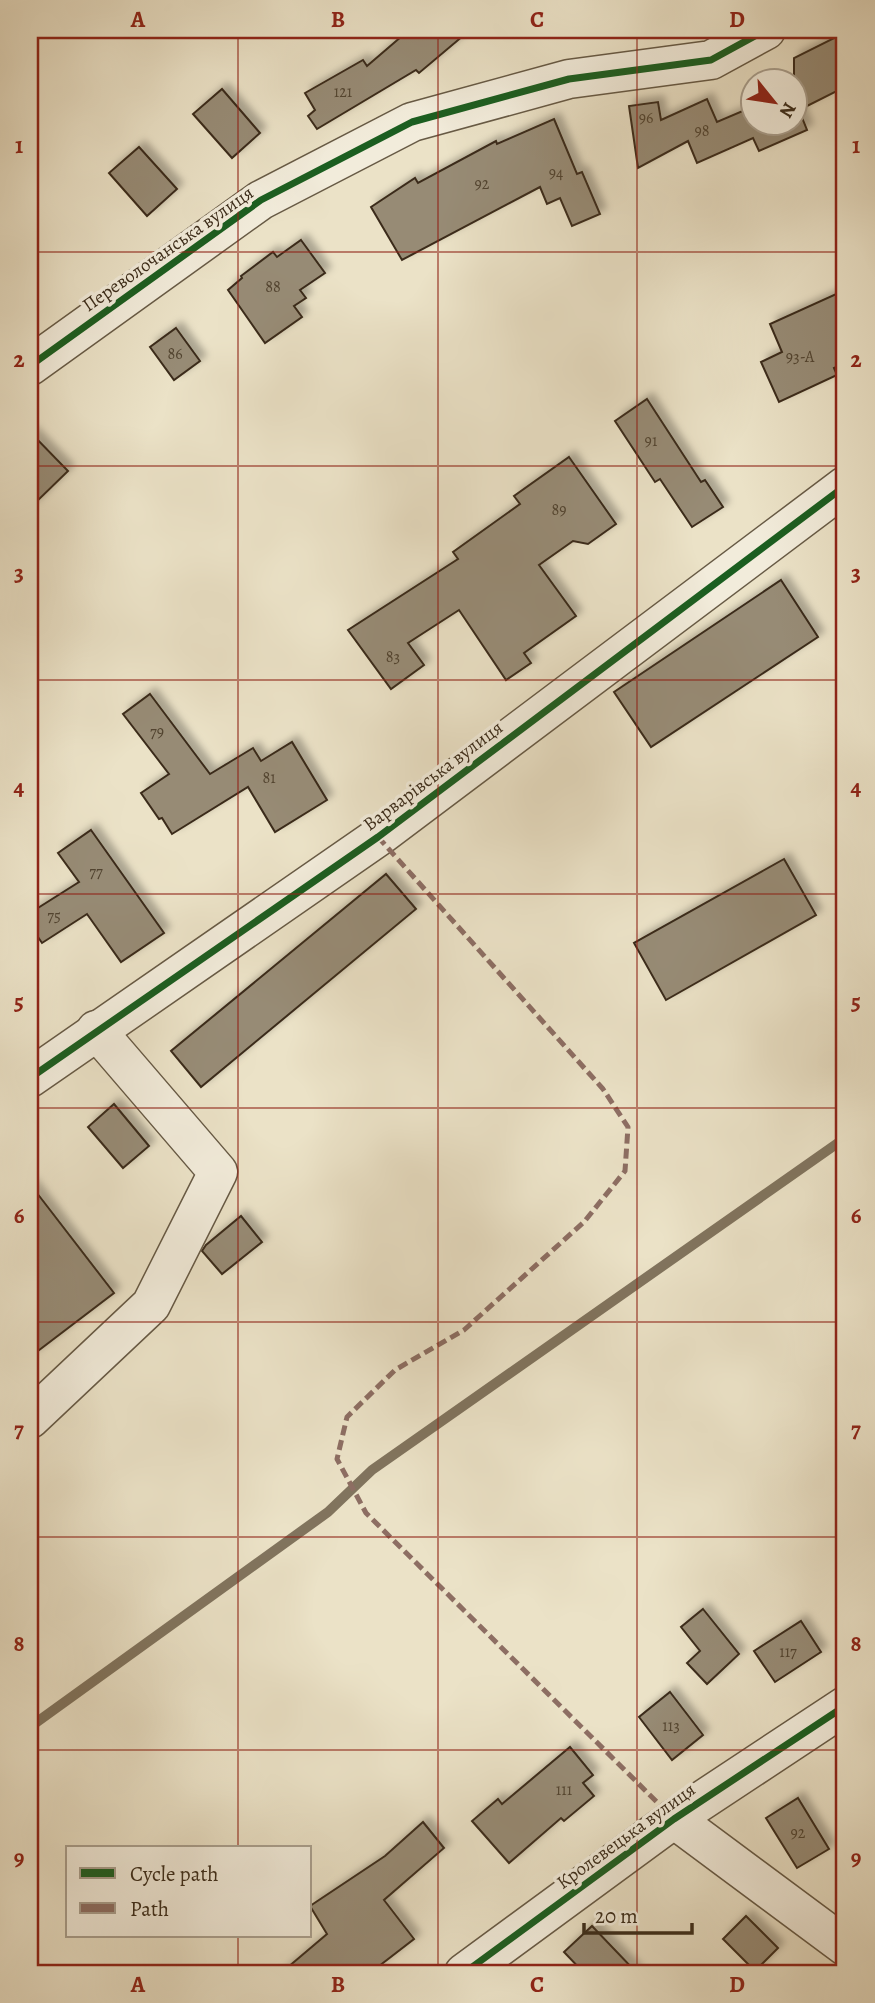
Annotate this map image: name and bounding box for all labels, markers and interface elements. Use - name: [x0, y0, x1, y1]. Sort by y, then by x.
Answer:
- text: A: [130, 4, 146, 35]
- text: B: [331, 4, 345, 35]
- text: C: [530, 4, 544, 35]
- text: D: [729, 4, 745, 35]
- north arrow: [738, 66, 808, 136]
- house number: 121: [334, 81, 353, 103]
- text: N: [773, 98, 803, 123]
- house number: 96: [639, 107, 653, 129]
- house number: 98: [694, 120, 710, 142]
- text: 1: [15, 130, 23, 161]
- text: 1: [852, 130, 860, 161]
- house number: 94: [549, 162, 563, 184]
- house number: 92: [475, 173, 490, 195]
- street label: Переволочанська вулиця: [77, 180, 259, 318]
- house number: 88: [265, 276, 281, 298]
- house number: 86: [167, 343, 183, 365]
- text: 2: [13, 344, 25, 375]
- text: 2: [850, 344, 862, 375]
- house number: 93-А: [786, 346, 815, 368]
- house number: 91: [645, 430, 658, 452]
- house number: 89: [551, 499, 567, 521]
- text: 3: [14, 558, 24, 589]
- text: 3: [851, 558, 861, 589]
- house number: 83: [386, 646, 400, 668]
- street label: Варварівська вулиця: [358, 715, 508, 837]
- house number: 79: [150, 721, 164, 743]
- house number: 81: [262, 767, 276, 789]
- text: 4: [14, 772, 25, 803]
- text: 4: [851, 772, 862, 803]
- house number: 77: [89, 861, 103, 883]
- house number: 75: [47, 905, 61, 927]
- text: 5: [14, 986, 24, 1017]
- text: 5: [851, 986, 861, 1017]
- text: 6: [14, 1200, 25, 1231]
- text: 6: [851, 1200, 862, 1231]
- text: 7: [14, 1414, 24, 1445]
- text: 7: [851, 1414, 861, 1445]
- text: 8: [13, 1628, 25, 1659]
- text: 8: [850, 1628, 862, 1659]
- house number: 117: [779, 1641, 797, 1663]
- house number: 113: [662, 1715, 680, 1737]
- street label: Кролевецька вулиця: [551, 1777, 701, 1895]
- house number: 111: [556, 1779, 573, 1801]
- house number: 92: [791, 1822, 806, 1844]
- text: 9: [14, 1842, 24, 1873]
- text: 9: [851, 1842, 861, 1873]
- legend: [66, 1846, 312, 1937]
- text: Cycle path: [130, 1860, 219, 1888]
- scale bar: [584, 1891, 693, 1935]
- text: Path: [130, 1895, 169, 1923]
- text: 20 m: [595, 1902, 638, 1930]
- text: A: [130, 1969, 146, 2000]
- text: B: [331, 1969, 345, 2000]
- text: C: [530, 1969, 544, 2000]
- text: D: [729, 1969, 745, 2000]

